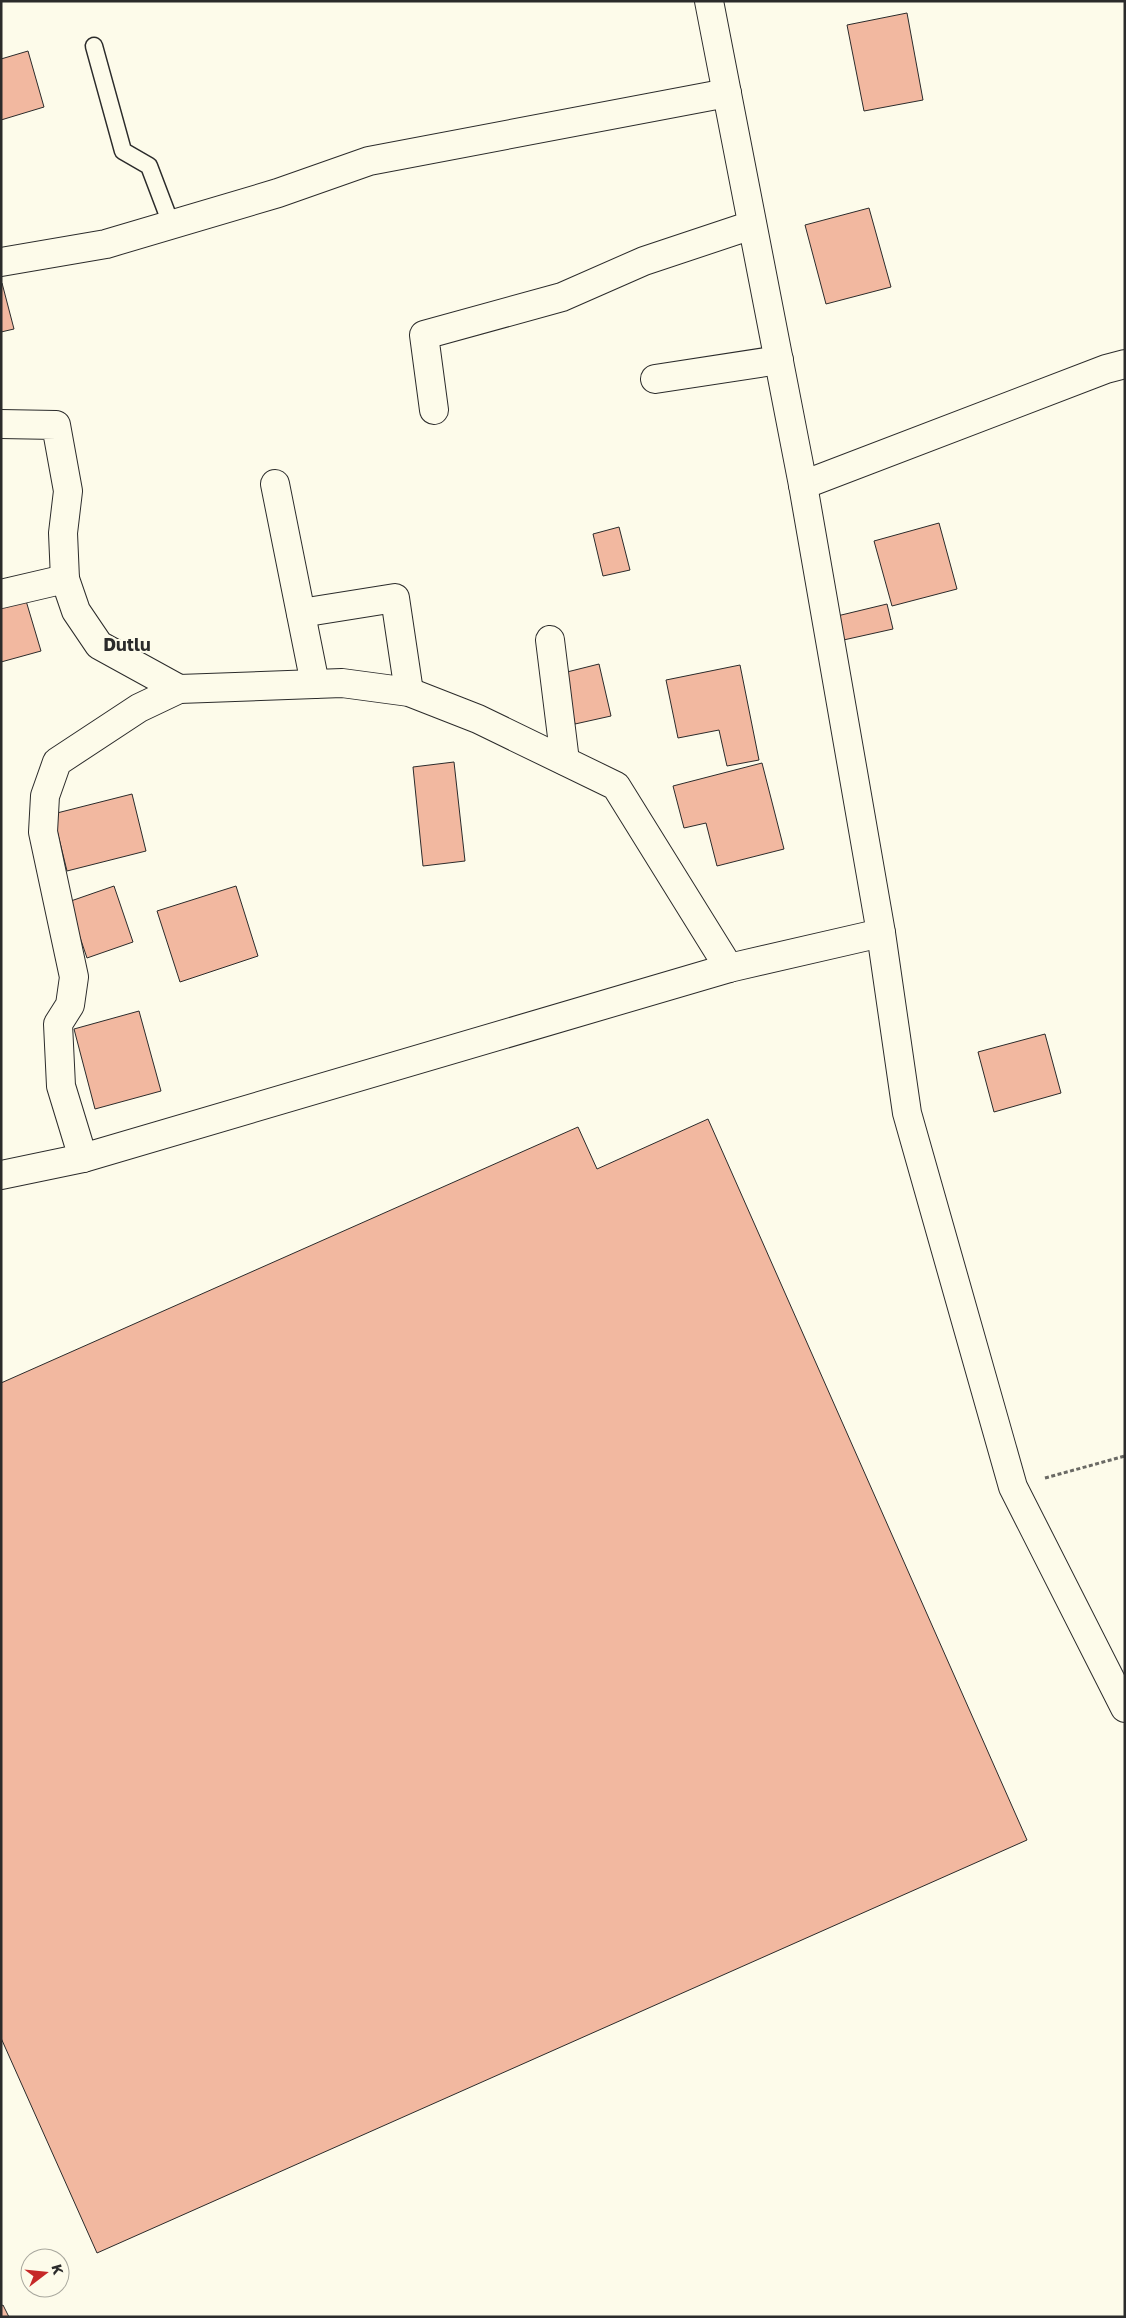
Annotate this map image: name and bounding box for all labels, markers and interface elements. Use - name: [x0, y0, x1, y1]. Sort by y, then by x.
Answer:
- district label: Dutlu: [103, 633, 151, 655]
- north arrow: [20, 2248, 70, 2298]
- text: K: [48, 2262, 68, 2277]

